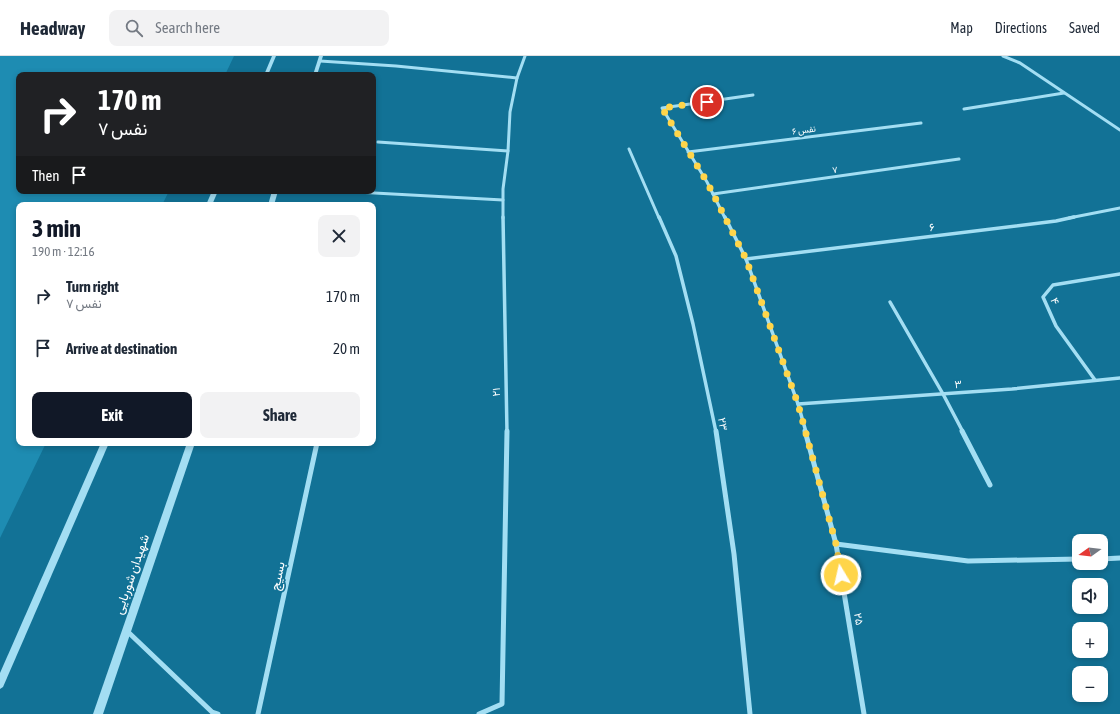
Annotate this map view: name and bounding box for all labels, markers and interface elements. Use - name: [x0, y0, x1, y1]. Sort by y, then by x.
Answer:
- search box: [109, 10, 389, 46]
- text: Headway: [20, 17, 85, 39]
- icon: search: [123, 17, 145, 39]
- text: Search here: [155, 19, 220, 36]
- text: Map: [950, 20, 973, 36]
- text: Directions: [995, 20, 1047, 36]
- text: Saved: [1069, 20, 1100, 36]
- text: 170 m: [98, 84, 161, 116]
- pin: [690, 85, 724, 119]
- icon: right: [32, 88, 84, 140]
- icon: arrive: [696, 91, 718, 113]
- text: نفس ۷: [98, 118, 147, 139]
- street label: نفس ۶: [792, 124, 817, 136]
- icon: arrive: [68, 164, 90, 186]
- street label: ۷: [832, 165, 838, 175]
- text: Then: [32, 167, 60, 184]
- text: 3 min: [32, 215, 81, 242]
- button: close: [318, 215, 360, 257]
- street label: ۶: [929, 221, 935, 233]
- text: 190 m · 12:16: [32, 244, 95, 259]
- text: Turn right: [66, 278, 119, 295]
- icon: right: [32, 285, 54, 307]
- text: 170 m: [326, 288, 360, 305]
- text: نفس ۷: [66, 296, 102, 311]
- street label: ۴: [1048, 296, 1062, 306]
- icon: arrive: [32, 337, 54, 359]
- text: Arrive at destination: [66, 340, 177, 357]
- text: 20 m: [333, 340, 360, 357]
- street label: ۳: [954, 378, 962, 390]
- street label: ۲۱: [490, 387, 502, 397]
- button: Exit: [32, 392, 192, 438]
- button: Share: [200, 392, 360, 438]
- street label: ۲۳: [716, 417, 730, 431]
- street label: شهیدان شوربایی: [111, 532, 153, 616]
- north arrow: [1072, 534, 1108, 570]
- map controls: [1072, 534, 1108, 702]
- position arrow: [820, 554, 862, 596]
- street label: بسیج: [267, 560, 290, 592]
- button: sound: [1072, 578, 1108, 614]
- street label: ۲۵: [852, 612, 866, 626]
- button: +: [1072, 622, 1108, 658]
- button: −: [1072, 666, 1108, 702]

